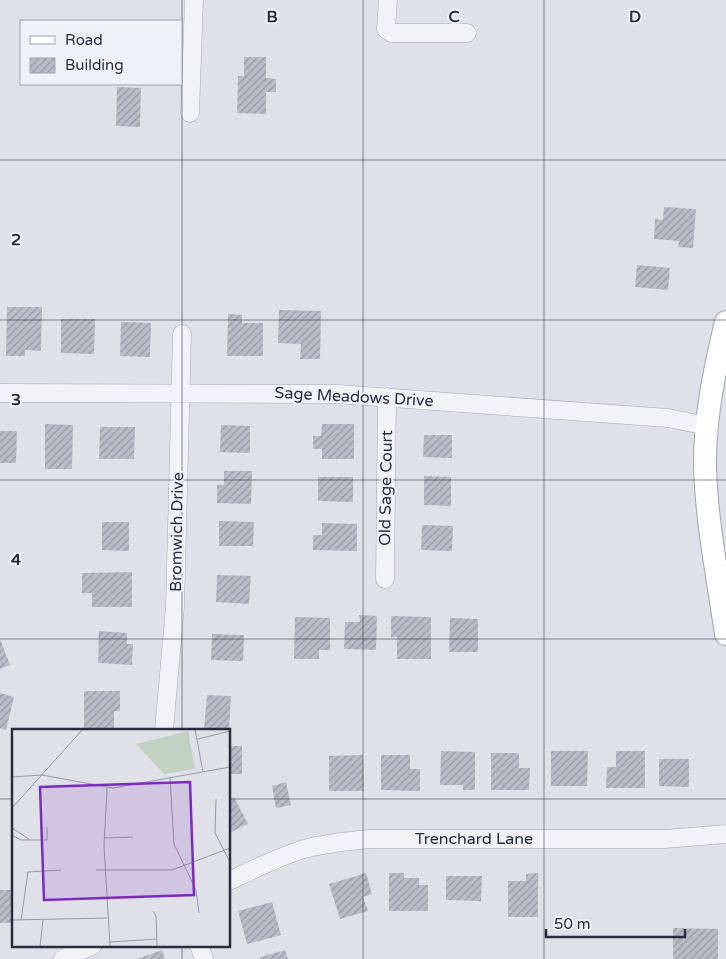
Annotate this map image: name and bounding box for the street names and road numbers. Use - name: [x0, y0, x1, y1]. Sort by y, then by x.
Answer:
- street label: Sage Meadows Drive: [274, 383, 434, 411]
- street label: Old Sage Court: [375, 430, 397, 546]
- street label: Bromwich Drive: [166, 472, 188, 592]
- street label: Trenchard Lane: [415, 829, 533, 849]

